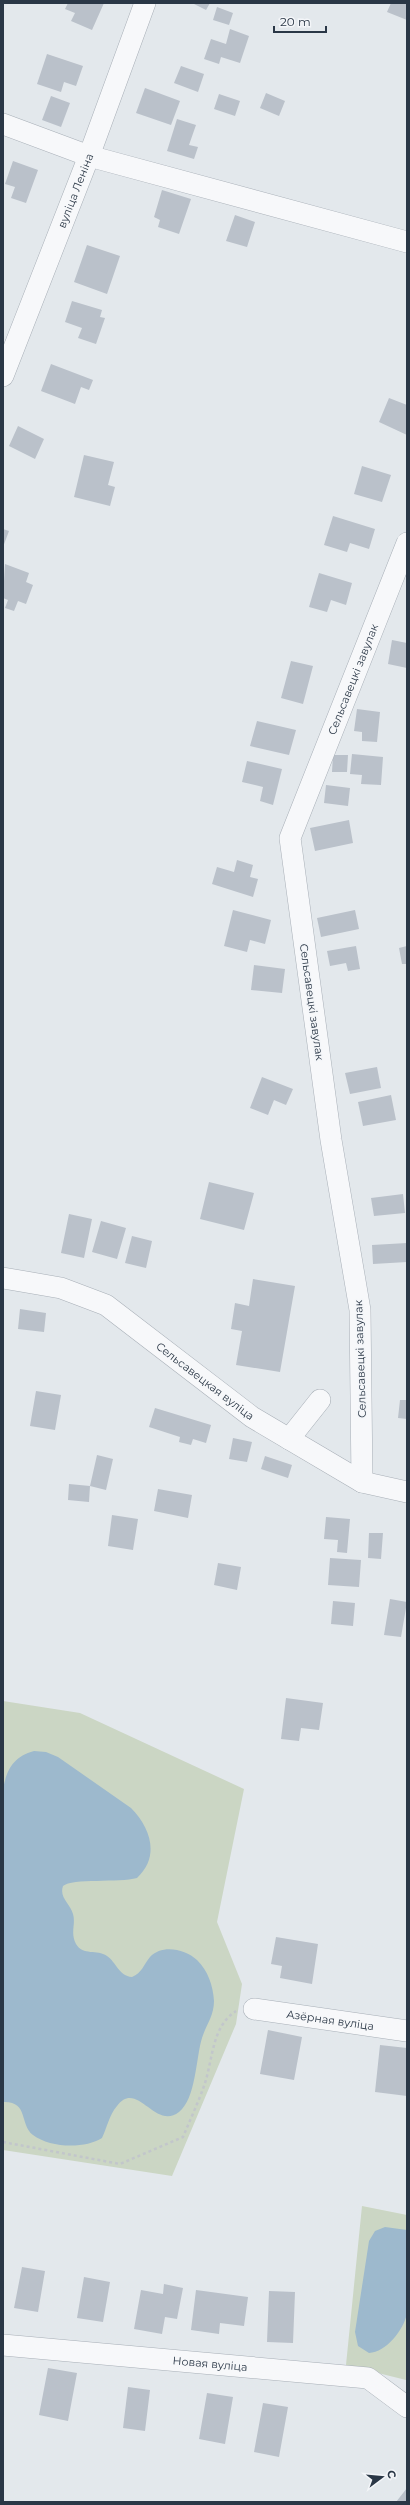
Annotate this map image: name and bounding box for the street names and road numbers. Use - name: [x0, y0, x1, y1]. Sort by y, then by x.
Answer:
- street label: вуліца Леніна: [55, 151, 96, 230]
- street label: Сельсавецкі завулак: [325, 621, 381, 737]
- street label: Сельсавецкі завулак: [297, 943, 327, 1062]
- street label: Сельсавецкі завулак: [351, 1299, 369, 1418]
- street label: Сельсавецкая вуліца: [153, 1339, 257, 1423]
- street label: Азёрная вуліца: [285, 2007, 375, 2033]
- street label: Новая вуліца: [172, 2353, 248, 2374]

